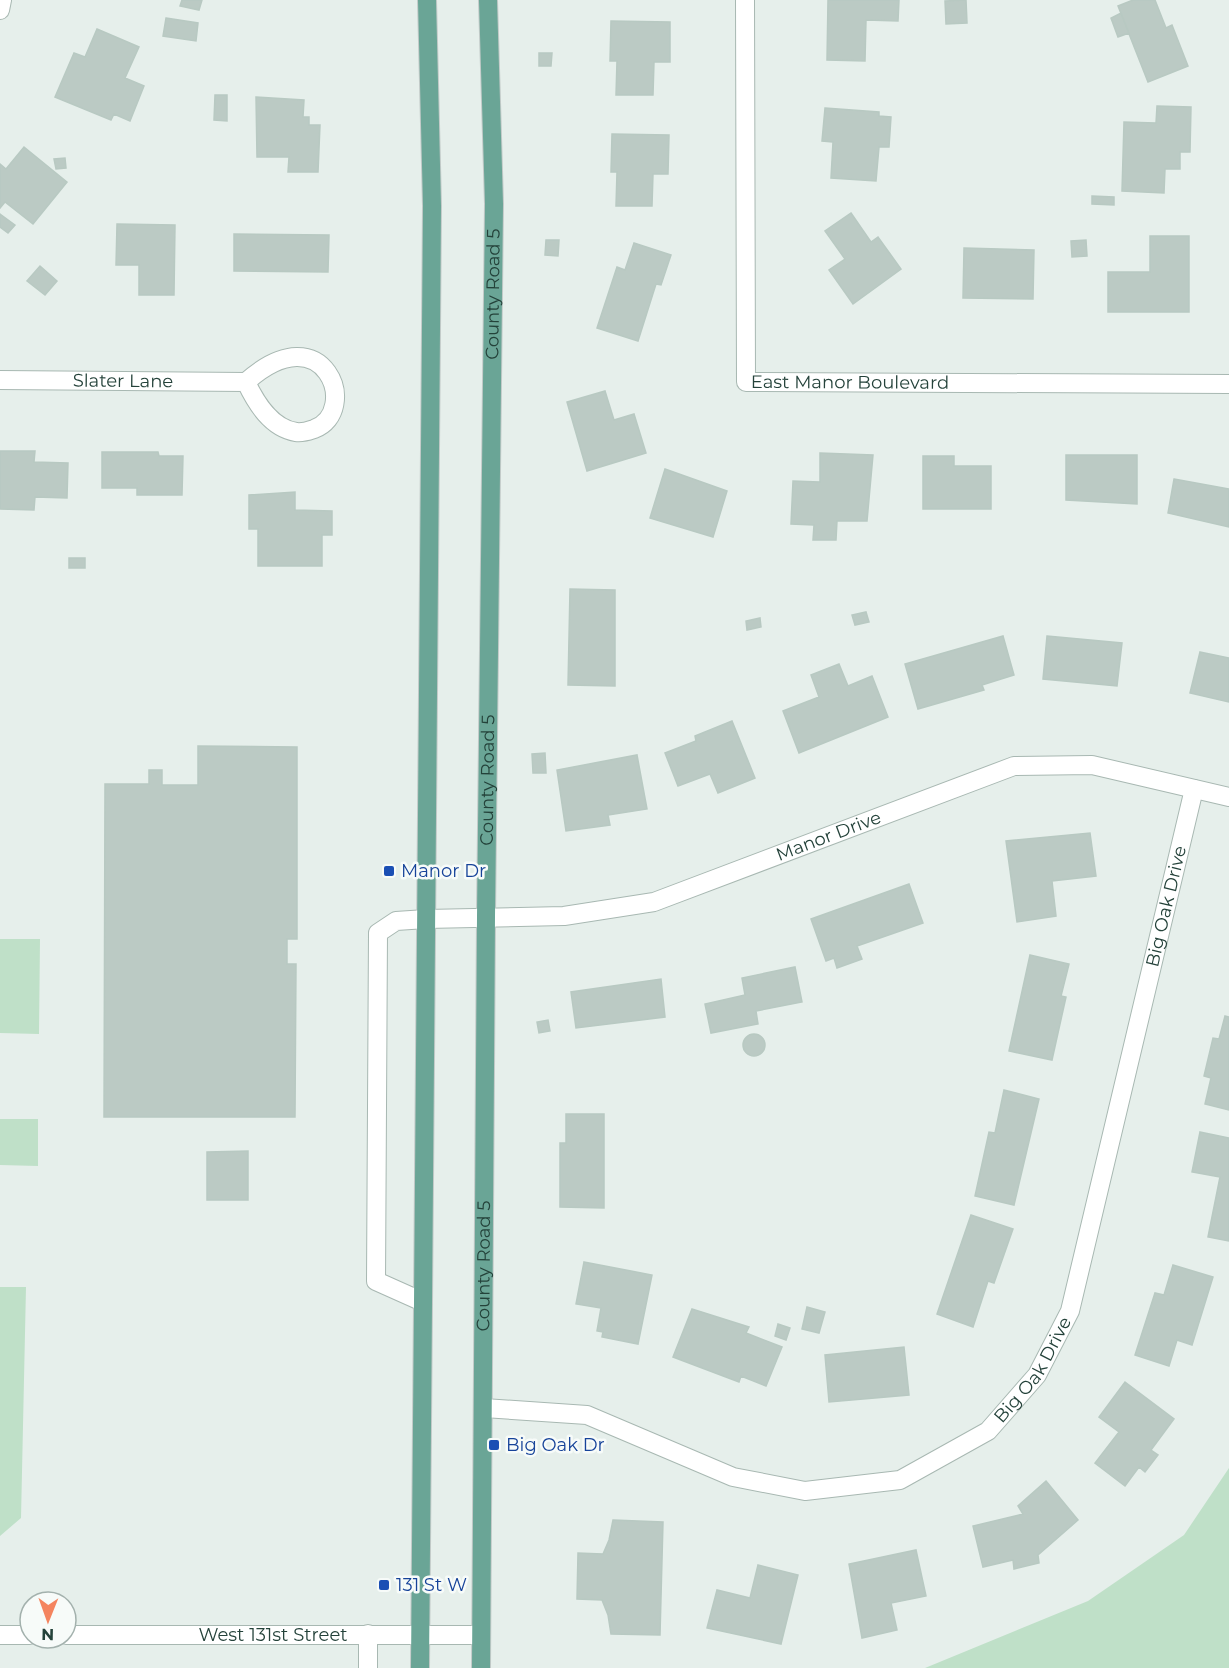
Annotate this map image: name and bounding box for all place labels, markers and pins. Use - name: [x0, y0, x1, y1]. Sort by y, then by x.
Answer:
- place label: Manor Dr: [401, 860, 486, 882]
- marker: Manor Dr: [382, 864, 396, 878]
- place label: Big Oak Dr: [506, 1434, 605, 1456]
- marker: Big Oak Dr: [487, 1438, 501, 1452]
- place label: 131 St W: [396, 1574, 467, 1596]
- marker: 131 St W: [377, 1578, 391, 1592]

